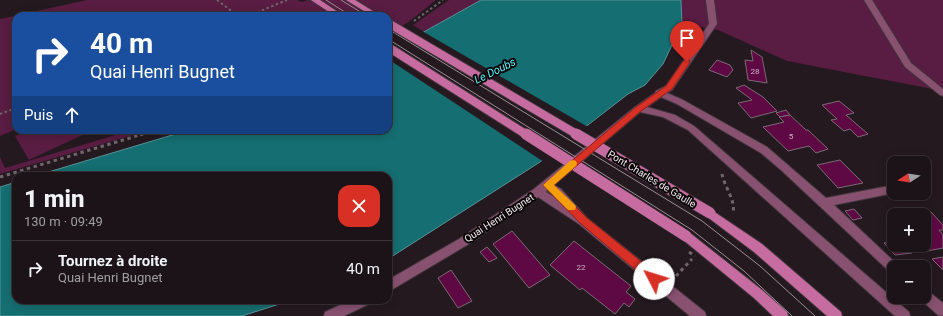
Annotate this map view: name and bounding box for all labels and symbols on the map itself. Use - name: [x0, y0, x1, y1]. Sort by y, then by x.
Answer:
- pin: [670, 21, 704, 62]
- water label: Le Doubs: [472, 55, 518, 87]
- house number: 28: [751, 67, 760, 76]
- house number: 5: [789, 132, 794, 141]
- street label: Pont Charles de Gaulle: [606, 148, 698, 210]
- north arrow: [887, 156, 931, 200]
- street label: Quai Henri Bugnet: [462, 191, 536, 245]
- position arrow: [633, 258, 675, 300]
- house number: 22: [577, 263, 586, 272]

